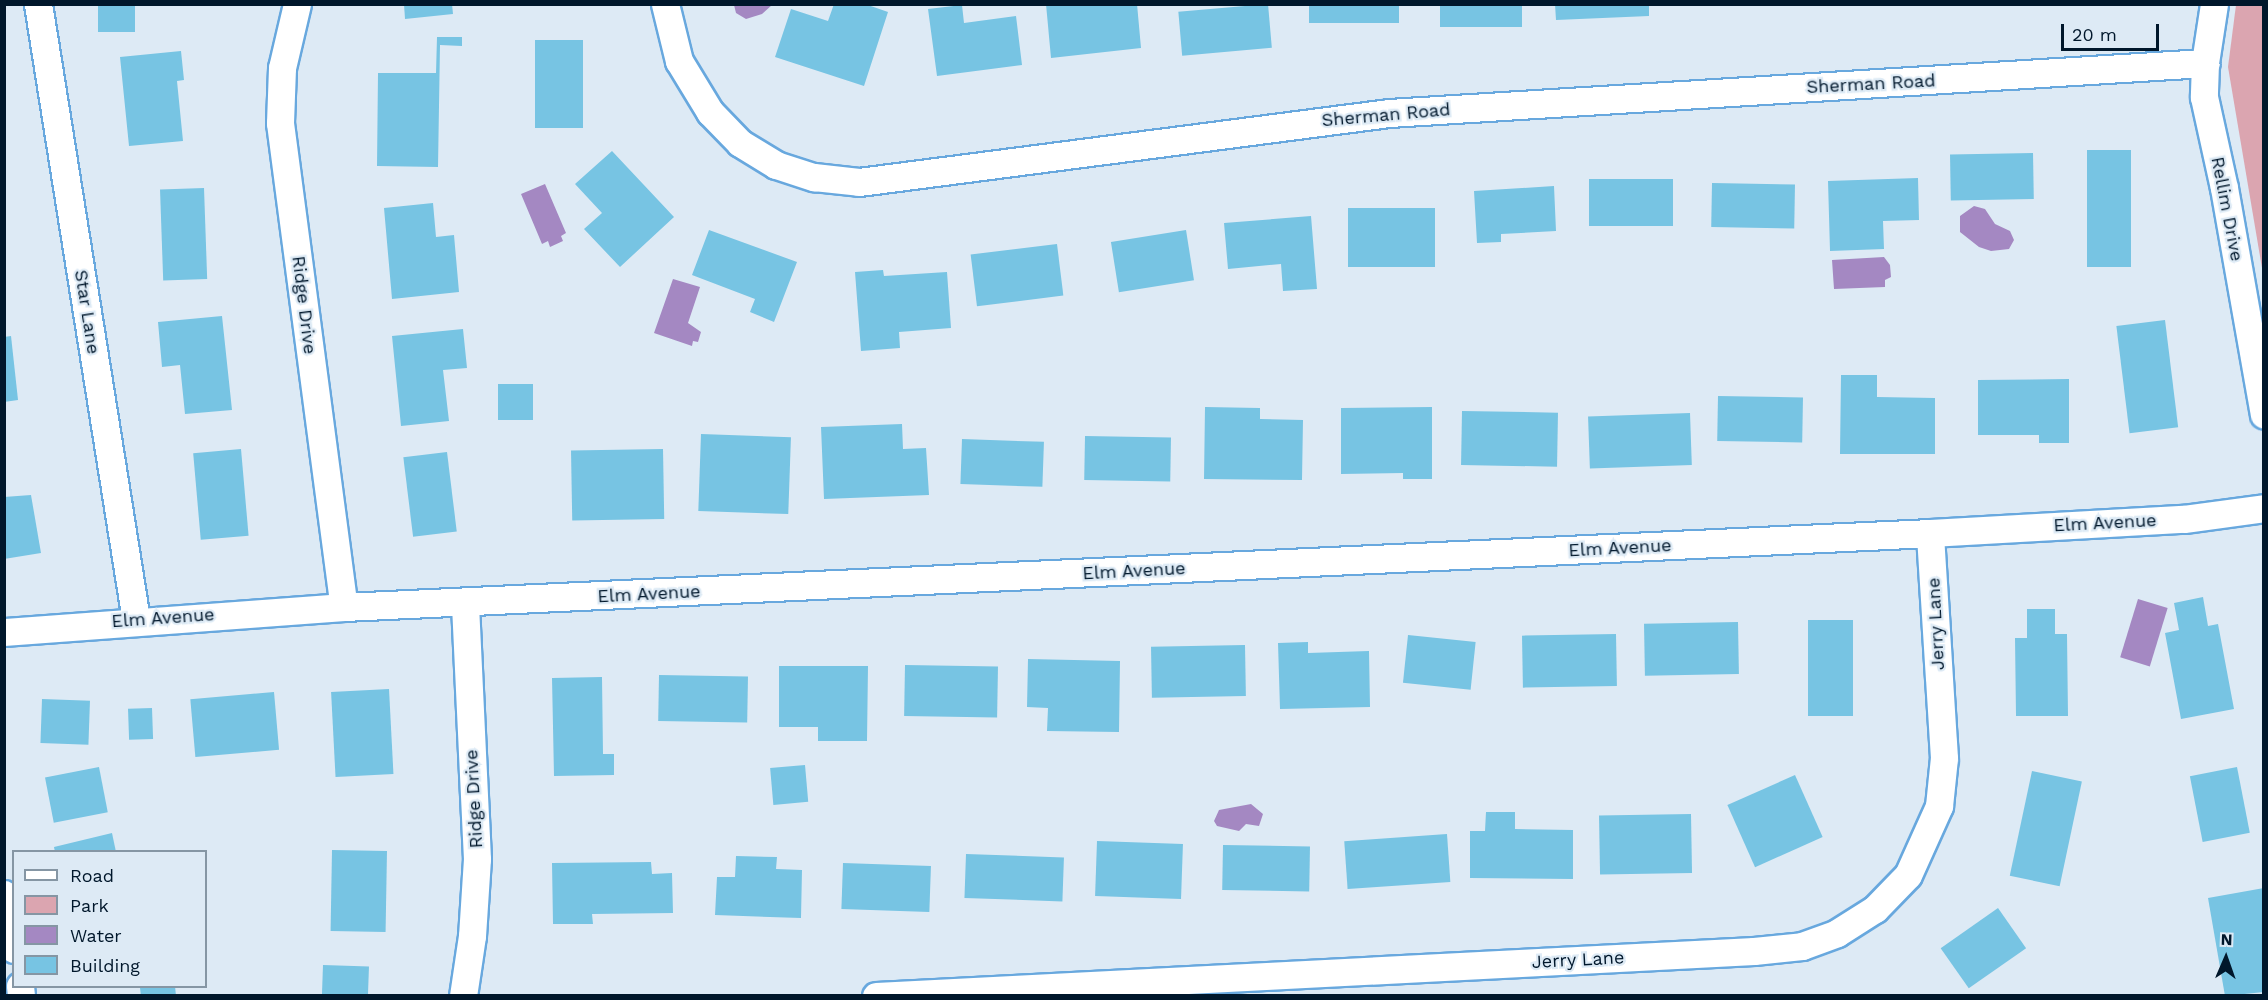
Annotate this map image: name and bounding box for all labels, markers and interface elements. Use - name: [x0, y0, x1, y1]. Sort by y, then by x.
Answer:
- scale bar: [2064, 12, 2162, 50]
- text: 20 m: [2072, 24, 2117, 45]
- street label: Sherman Road: [1806, 70, 1936, 98]
- street label: Sherman Road: [1321, 99, 1451, 131]
- street label: Rellim Drive: [2206, 155, 2248, 263]
- street label: Ridge Drive: [287, 255, 321, 355]
- street label: Star Lane: [70, 268, 104, 356]
- street label: Elm Avenue: [2053, 509, 2157, 537]
- street label: Elm Avenue: [1568, 534, 1672, 562]
- street label: Elm Avenue: [1082, 557, 1186, 585]
- street label: Jerry Lane: [1923, 577, 1949, 671]
- street label: Elm Avenue: [597, 580, 701, 608]
- street label: Elm Avenue: [110, 604, 216, 632]
- street label: Ridge Drive: [461, 749, 487, 849]
- legend: [12, 850, 207, 988]
- text: Road: [70, 865, 114, 886]
- text: Park: [70, 895, 109, 916]
- text: Water: [70, 925, 122, 946]
- north arrow: [2196, 928, 2256, 988]
- text: N: [2220, 930, 2233, 949]
- street label: Jerry Lane: [1531, 947, 1625, 973]
- text: Building: [70, 955, 140, 976]

